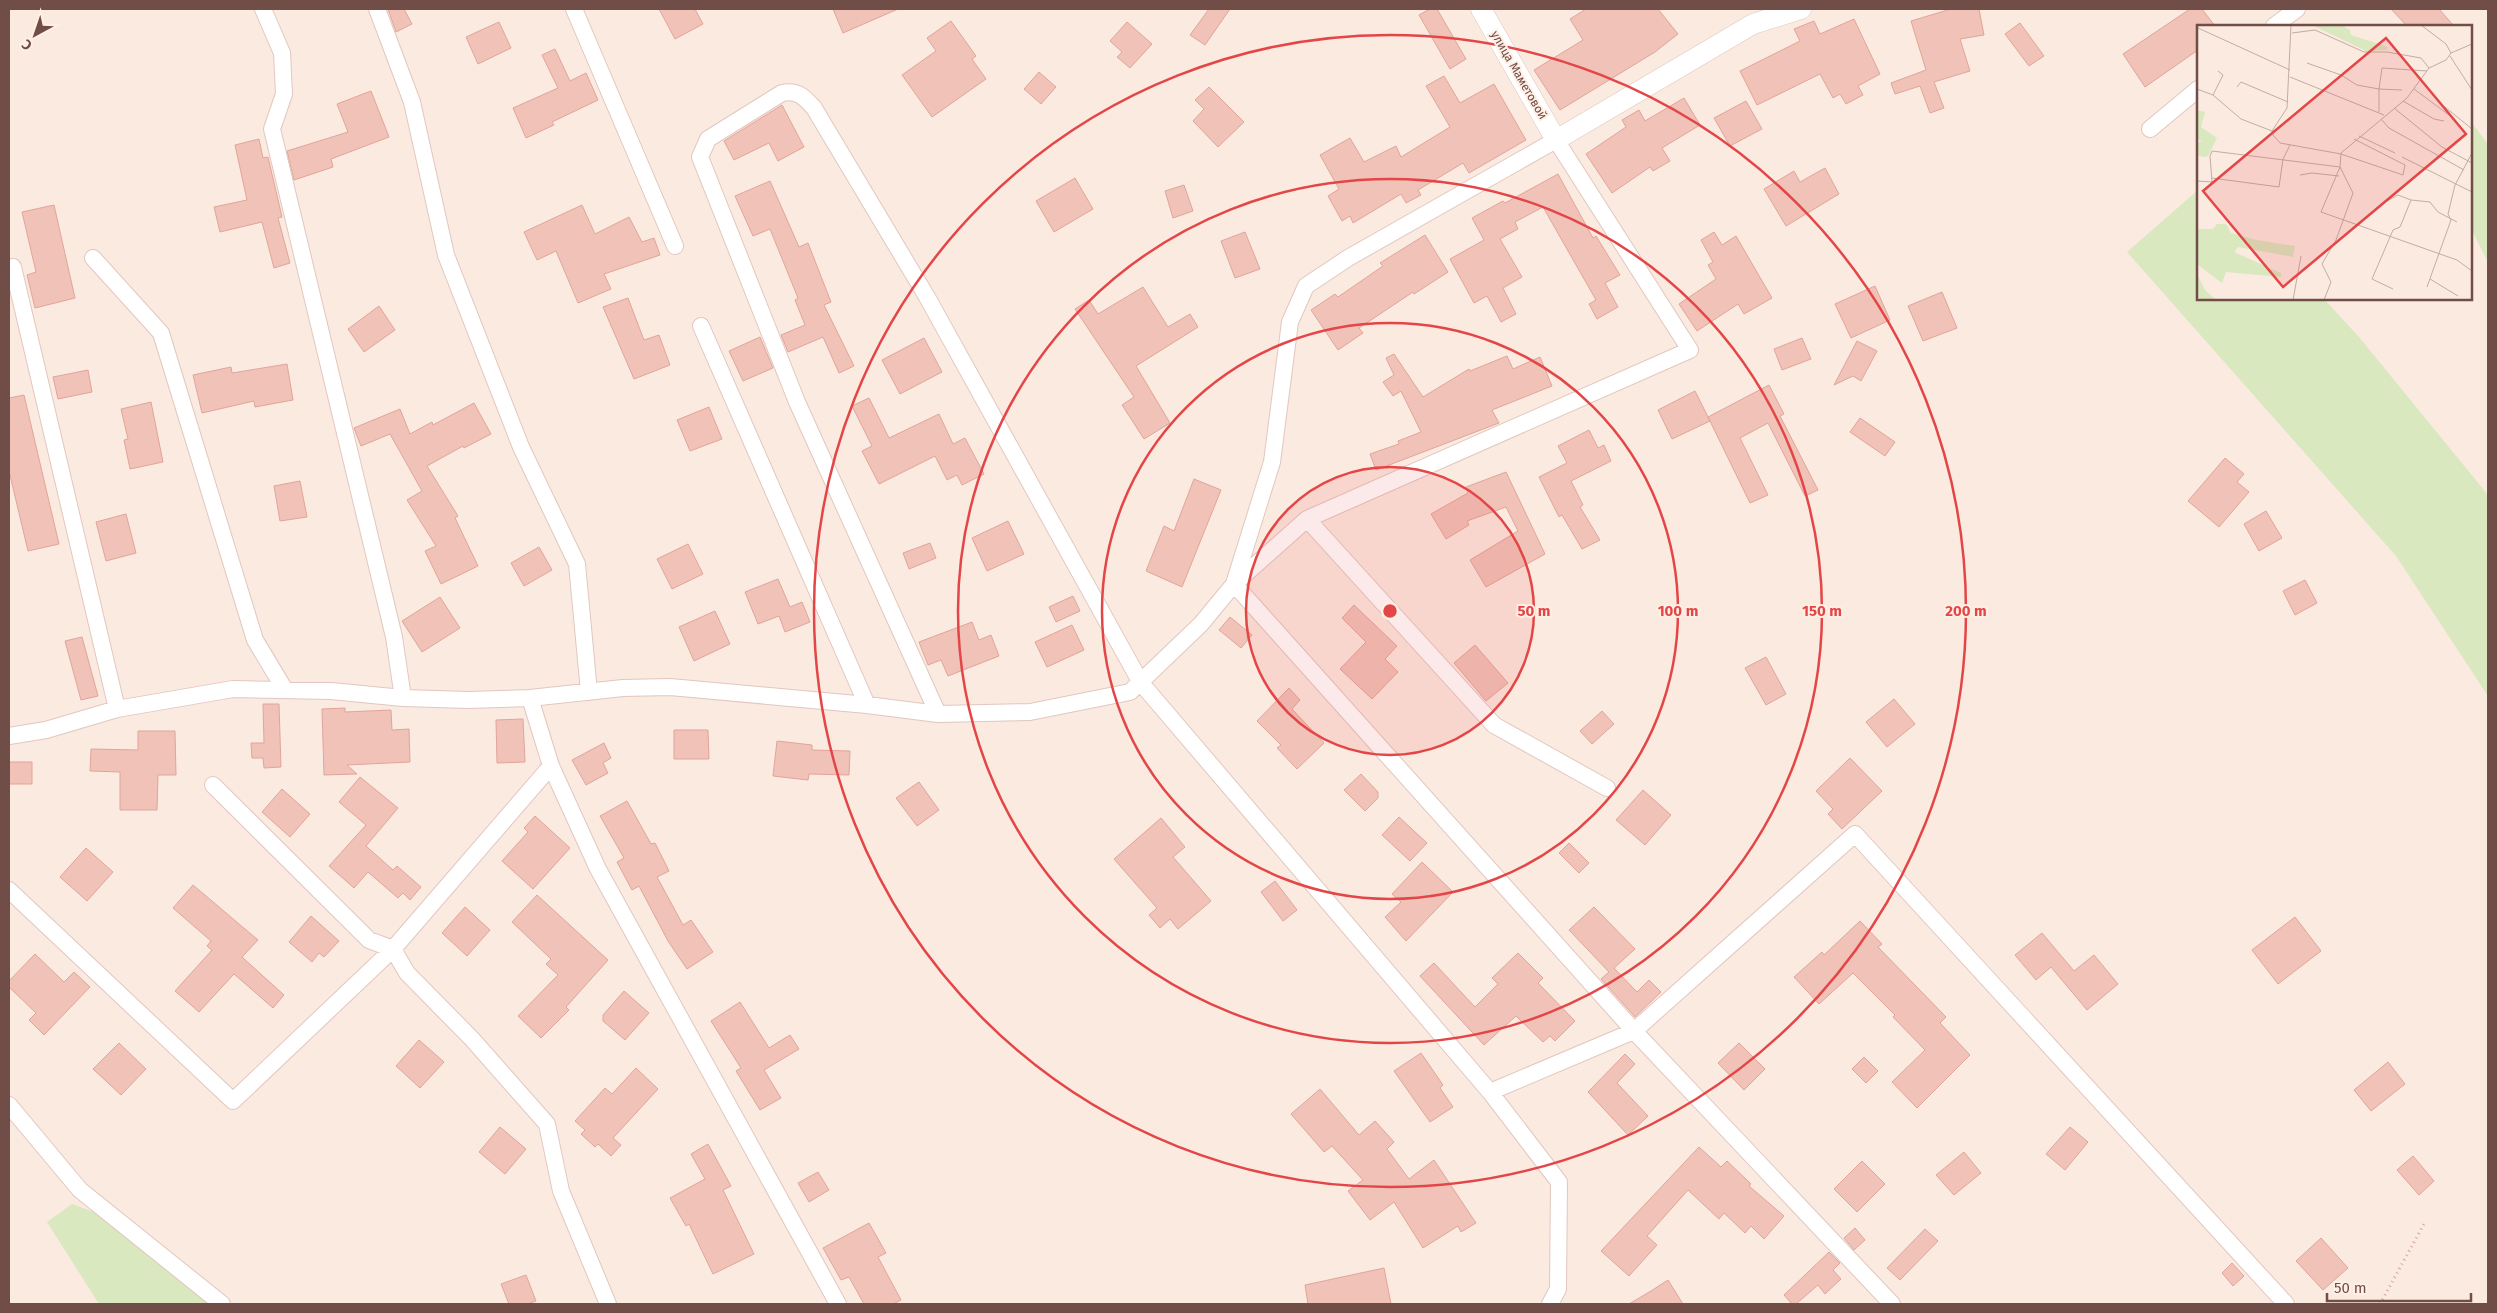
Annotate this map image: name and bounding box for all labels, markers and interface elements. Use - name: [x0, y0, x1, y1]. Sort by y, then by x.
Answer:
- north arrow: [10, 10, 60, 60]
- inset map: [2197, 25, 2472, 300]
- street label: улица Маметовой: [1488, 28, 1550, 122]
- text: С: [18, 35, 36, 54]
- centre of rings: [1381, 602, 1399, 620]
- text: 50 m: [1517, 602, 1551, 620]
- text: 100 m: [1658, 602, 1698, 620]
- text: 150 m: [1802, 602, 1842, 620]
- text: 200 m: [1945, 602, 1987, 620]
- scale bar: [2327, 1270, 2471, 1302]
- text: 50 m: [2334, 1279, 2367, 1297]

